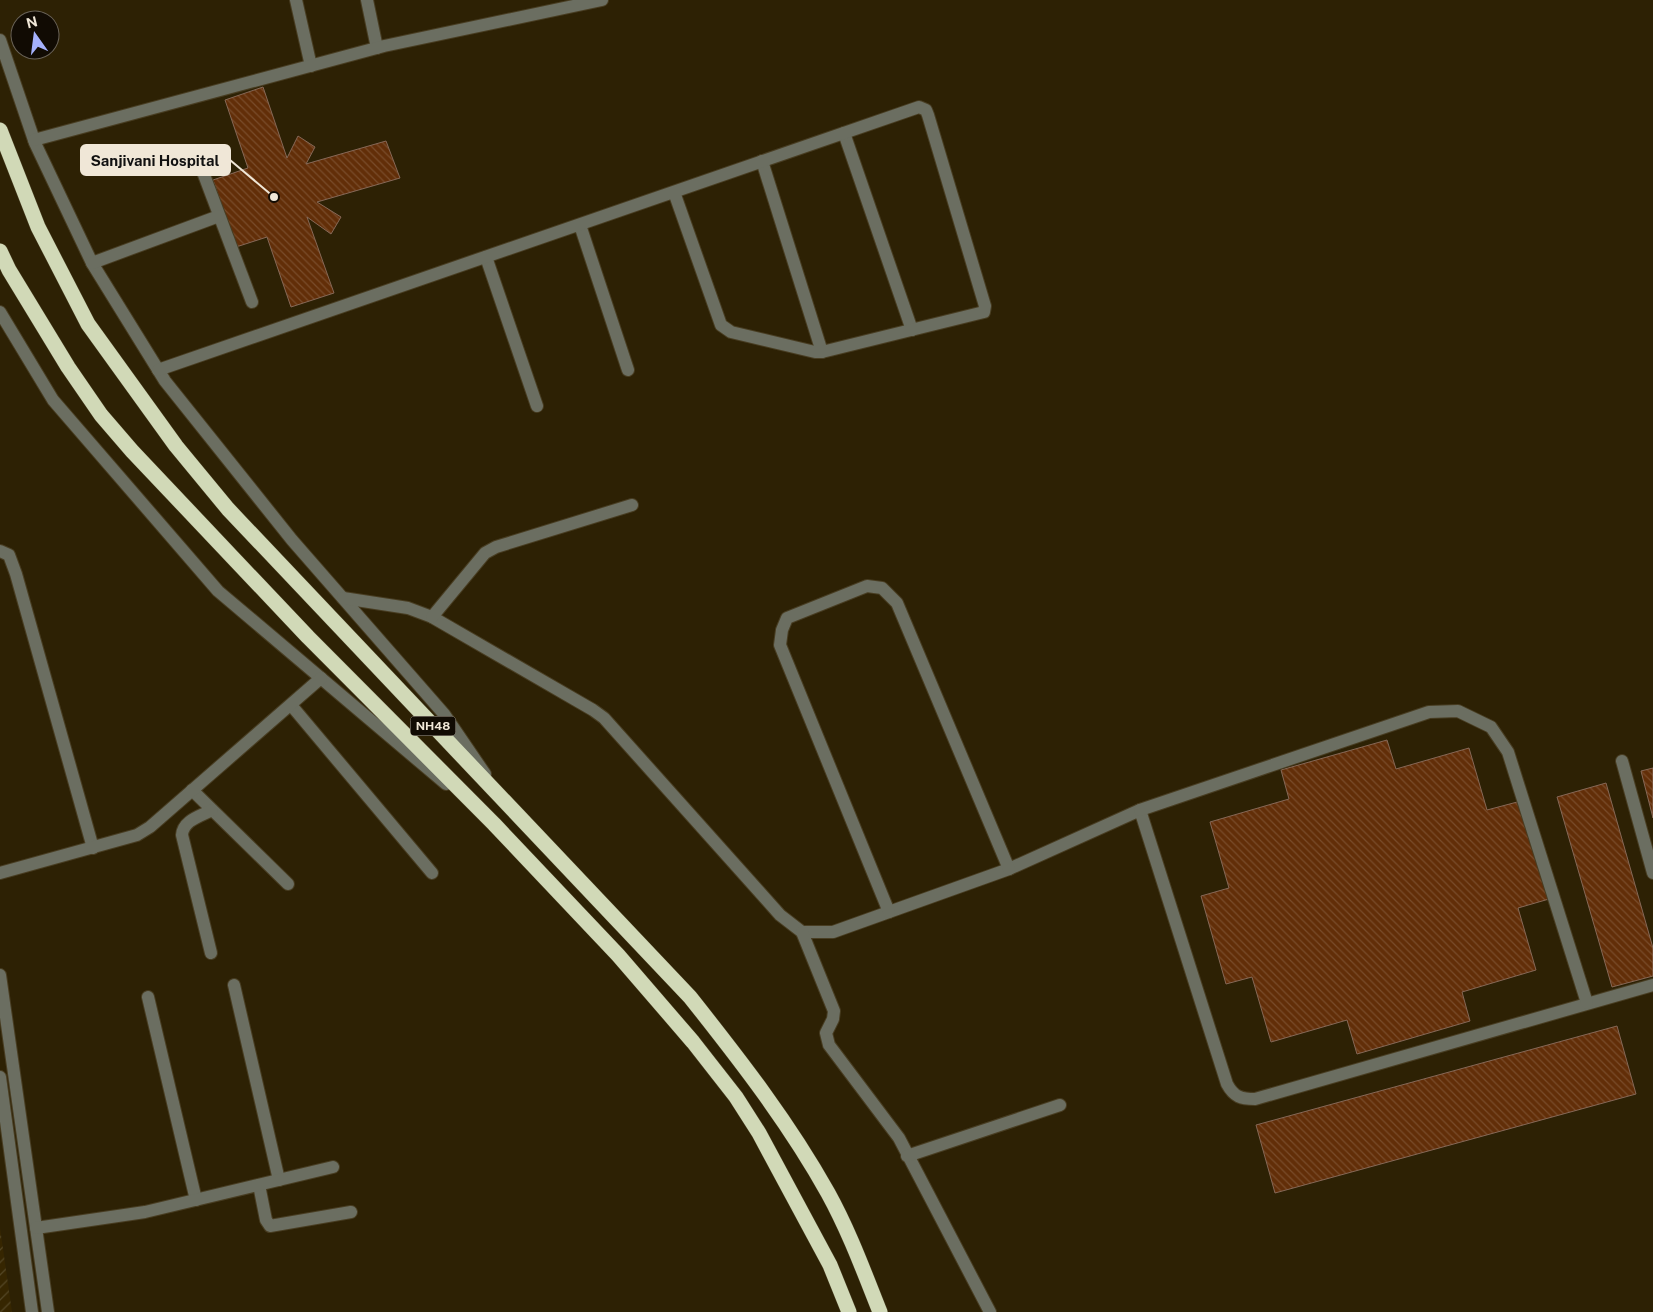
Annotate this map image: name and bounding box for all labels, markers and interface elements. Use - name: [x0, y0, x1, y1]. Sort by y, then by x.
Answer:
- north arrow: [10, 10, 60, 60]
- text: N: [25, 13, 39, 31]
- callout: Sanjivani Hospital: [81, 145, 230, 175]
- text: Sanjivani Hospital: [91, 152, 220, 169]
- road number: NH48: [410, 716, 456, 736]

